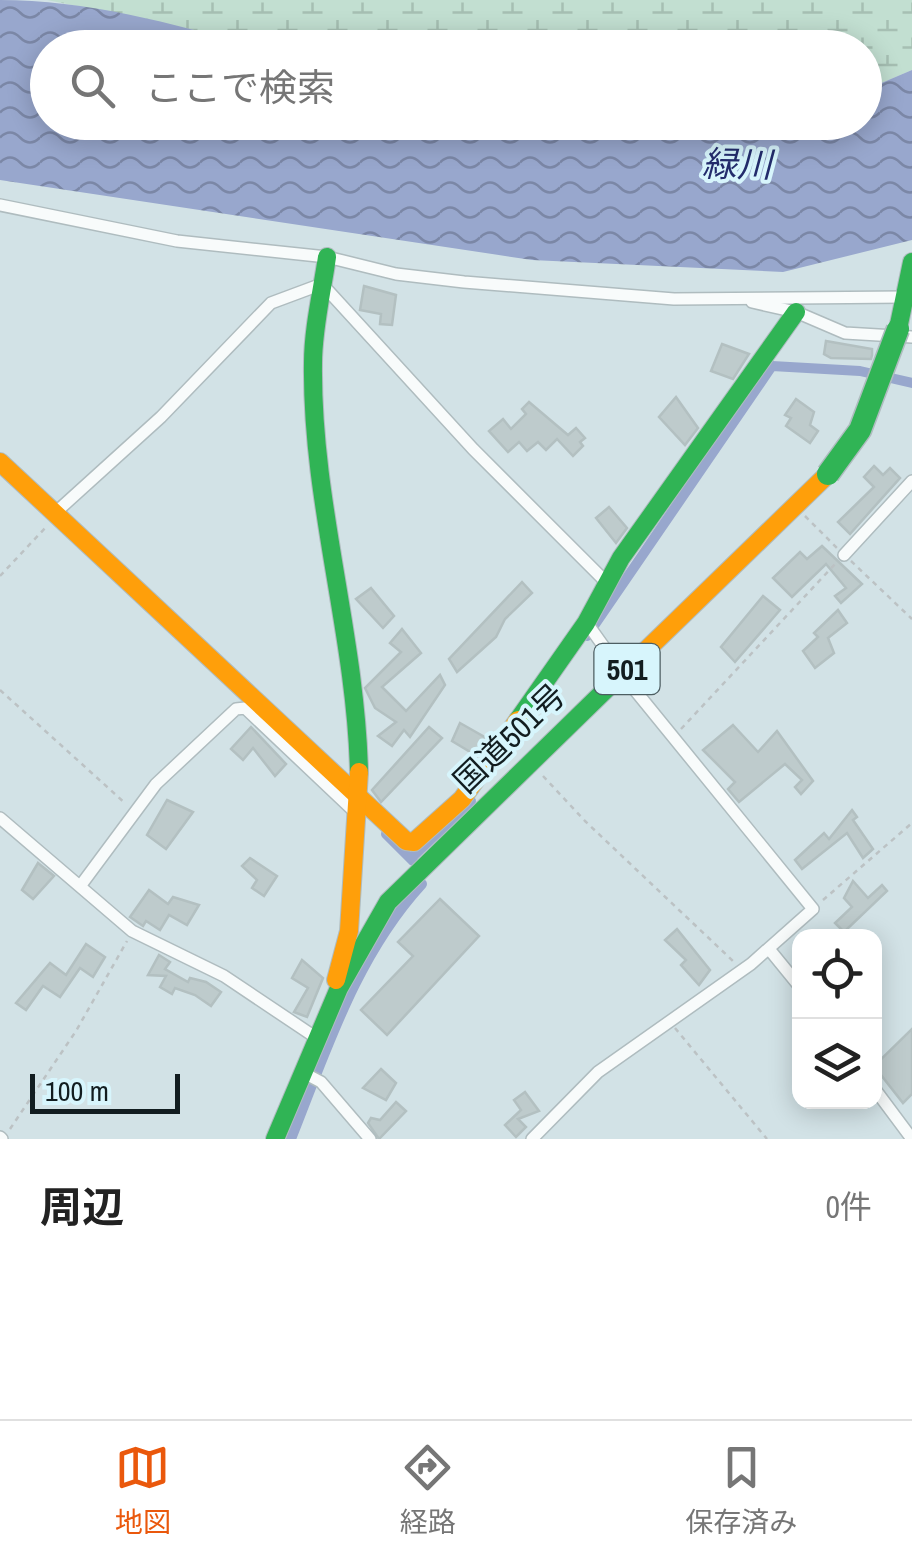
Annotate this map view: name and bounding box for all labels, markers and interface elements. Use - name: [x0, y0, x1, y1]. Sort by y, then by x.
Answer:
- search box: [30, 30, 882, 140]
- icon: search: [65, 58, 120, 113]
- text: ここで検索: [145, 62, 335, 113]
- water label: 緑川: [702, 140, 776, 188]
- road number: 501: [594, 644, 660, 694]
- street label: 国道501号: [444, 674, 574, 802]
- map controls: [792, 929, 882, 1109]
- button: locate: [792, 929, 882, 1019]
- button: layers: [792, 1019, 882, 1109]
- scale bar: [30, 1069, 180, 1114]
- text: 100 m: [45, 1072, 109, 1110]
- text: 周辺: [40, 1179, 124, 1235]
- text: 0件: [825, 1185, 872, 1228]
- tab: 地図: [115, 1440, 171, 1541]
- tab: 経路: [400, 1440, 456, 1541]
- tab: 保存済み: [685, 1440, 797, 1541]

